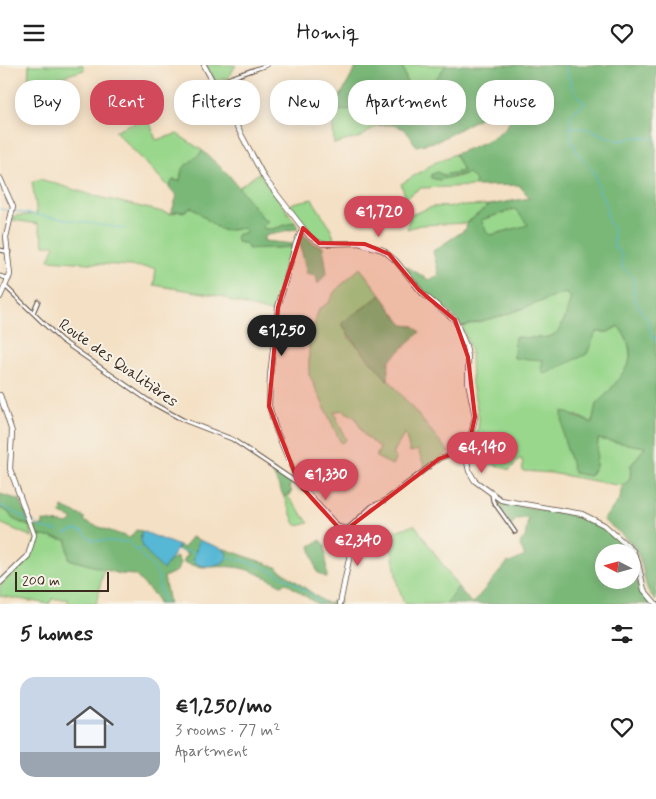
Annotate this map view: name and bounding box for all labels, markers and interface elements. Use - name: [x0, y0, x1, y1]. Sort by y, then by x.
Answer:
- icon: menu: [20, 19, 48, 47]
- text: Homiq: [296, 19, 360, 47]
- icon: heart: [608, 19, 636, 47]
- chip: Buy: [15, 80, 80, 125]
- chip: Rent: [90, 80, 164, 125]
- chip: Filters: [174, 80, 260, 125]
- chip: New: [270, 80, 338, 125]
- chip: Apartment: [348, 80, 466, 125]
- chip: House: [476, 80, 554, 125]
- pin: €1,720: [338, 195, 420, 238]
- text: €1,720: [355, 201, 403, 222]
- street label: Route des Qualitières: [54, 314, 182, 412]
- pin: €1,250: [241, 315, 323, 357]
- text: €1,250: [258, 320, 306, 341]
- pin: €4,140: [441, 431, 523, 474]
- text: €4,140: [458, 437, 506, 458]
- pin: €1,330: [285, 459, 367, 501]
- text: €1,330: [304, 464, 348, 485]
- pin: €2,340: [317, 525, 399, 567]
- text: €2,340: [335, 530, 381, 551]
- north arrow: [595, 544, 640, 589]
- map controls: [595, 544, 640, 589]
- scale bar: [15, 569, 109, 592]
- text: 200 m: [22, 572, 60, 590]
- text: 5 homes: [20, 620, 93, 648]
- icon: filters: [608, 620, 636, 648]
- text: €1,250/mo: [175, 692, 272, 720]
- icon: home: [60, 697, 120, 757]
- icon: heart: [608, 713, 636, 741]
- text: 3 rooms · 77 m²: [175, 720, 280, 741]
- text: Apartment: [175, 741, 248, 762]

